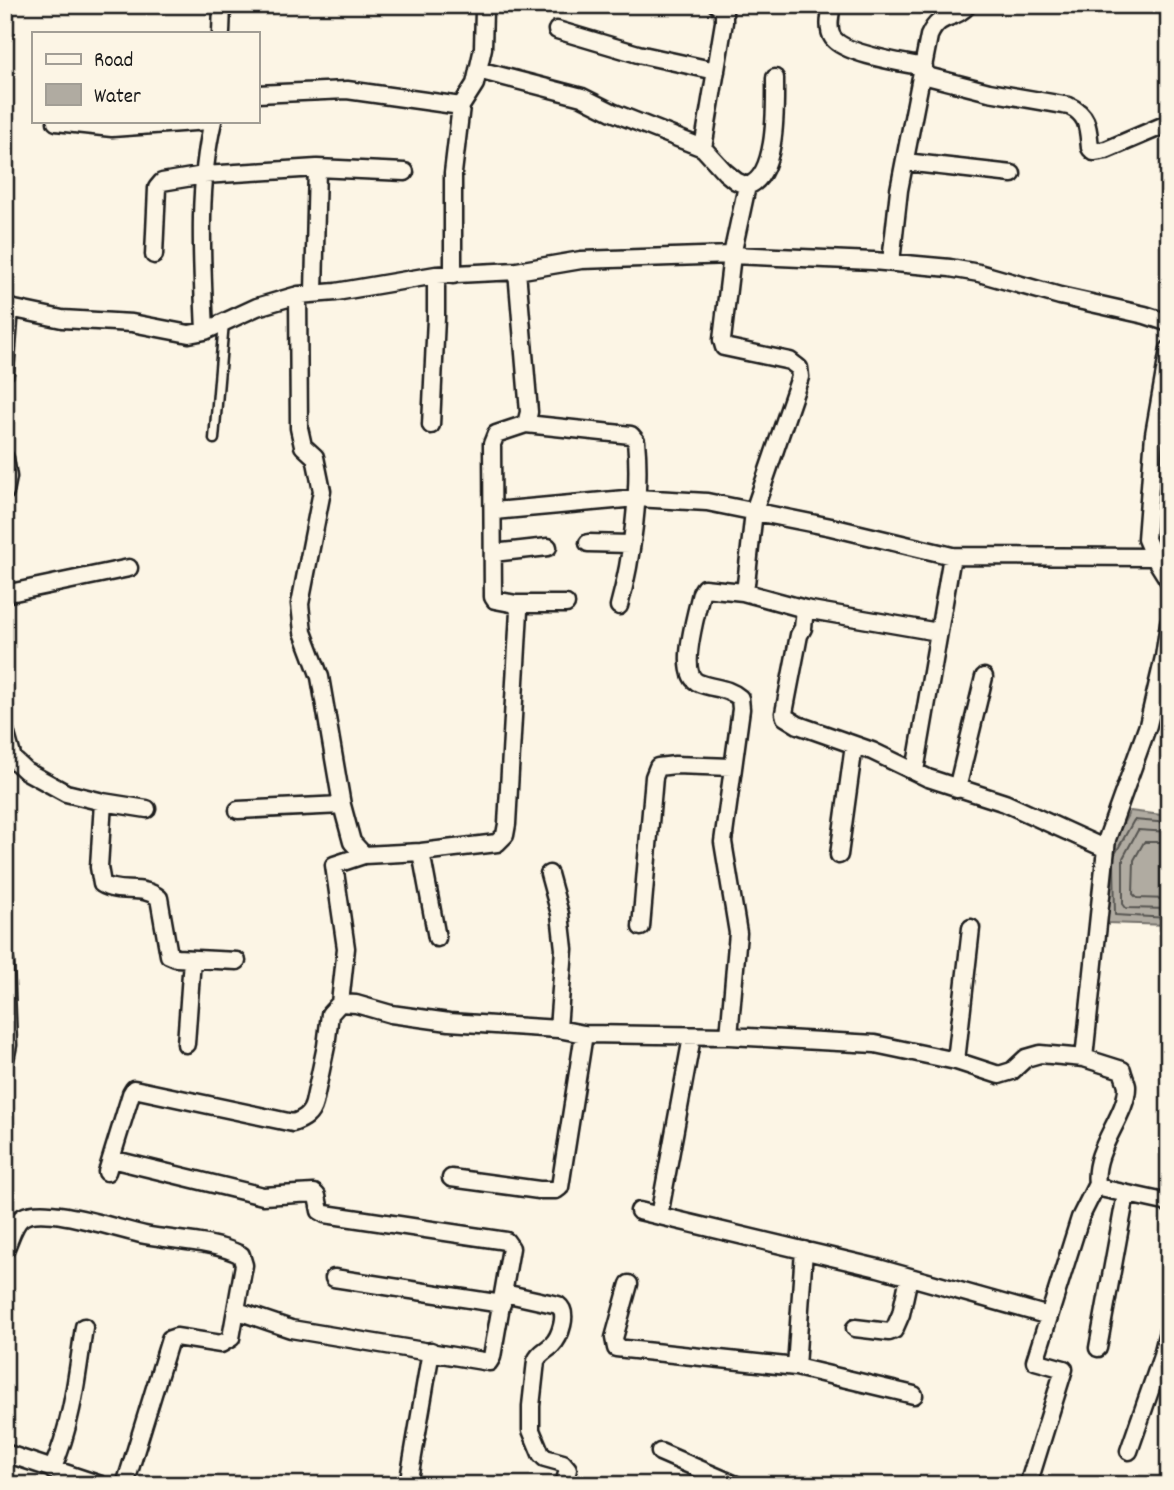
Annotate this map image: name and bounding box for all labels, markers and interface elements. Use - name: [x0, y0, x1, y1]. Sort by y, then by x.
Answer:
- legend: [32, 32, 259, 122]
- text: Road: [94, 47, 133, 77]
- text: Water: [94, 83, 141, 113]

